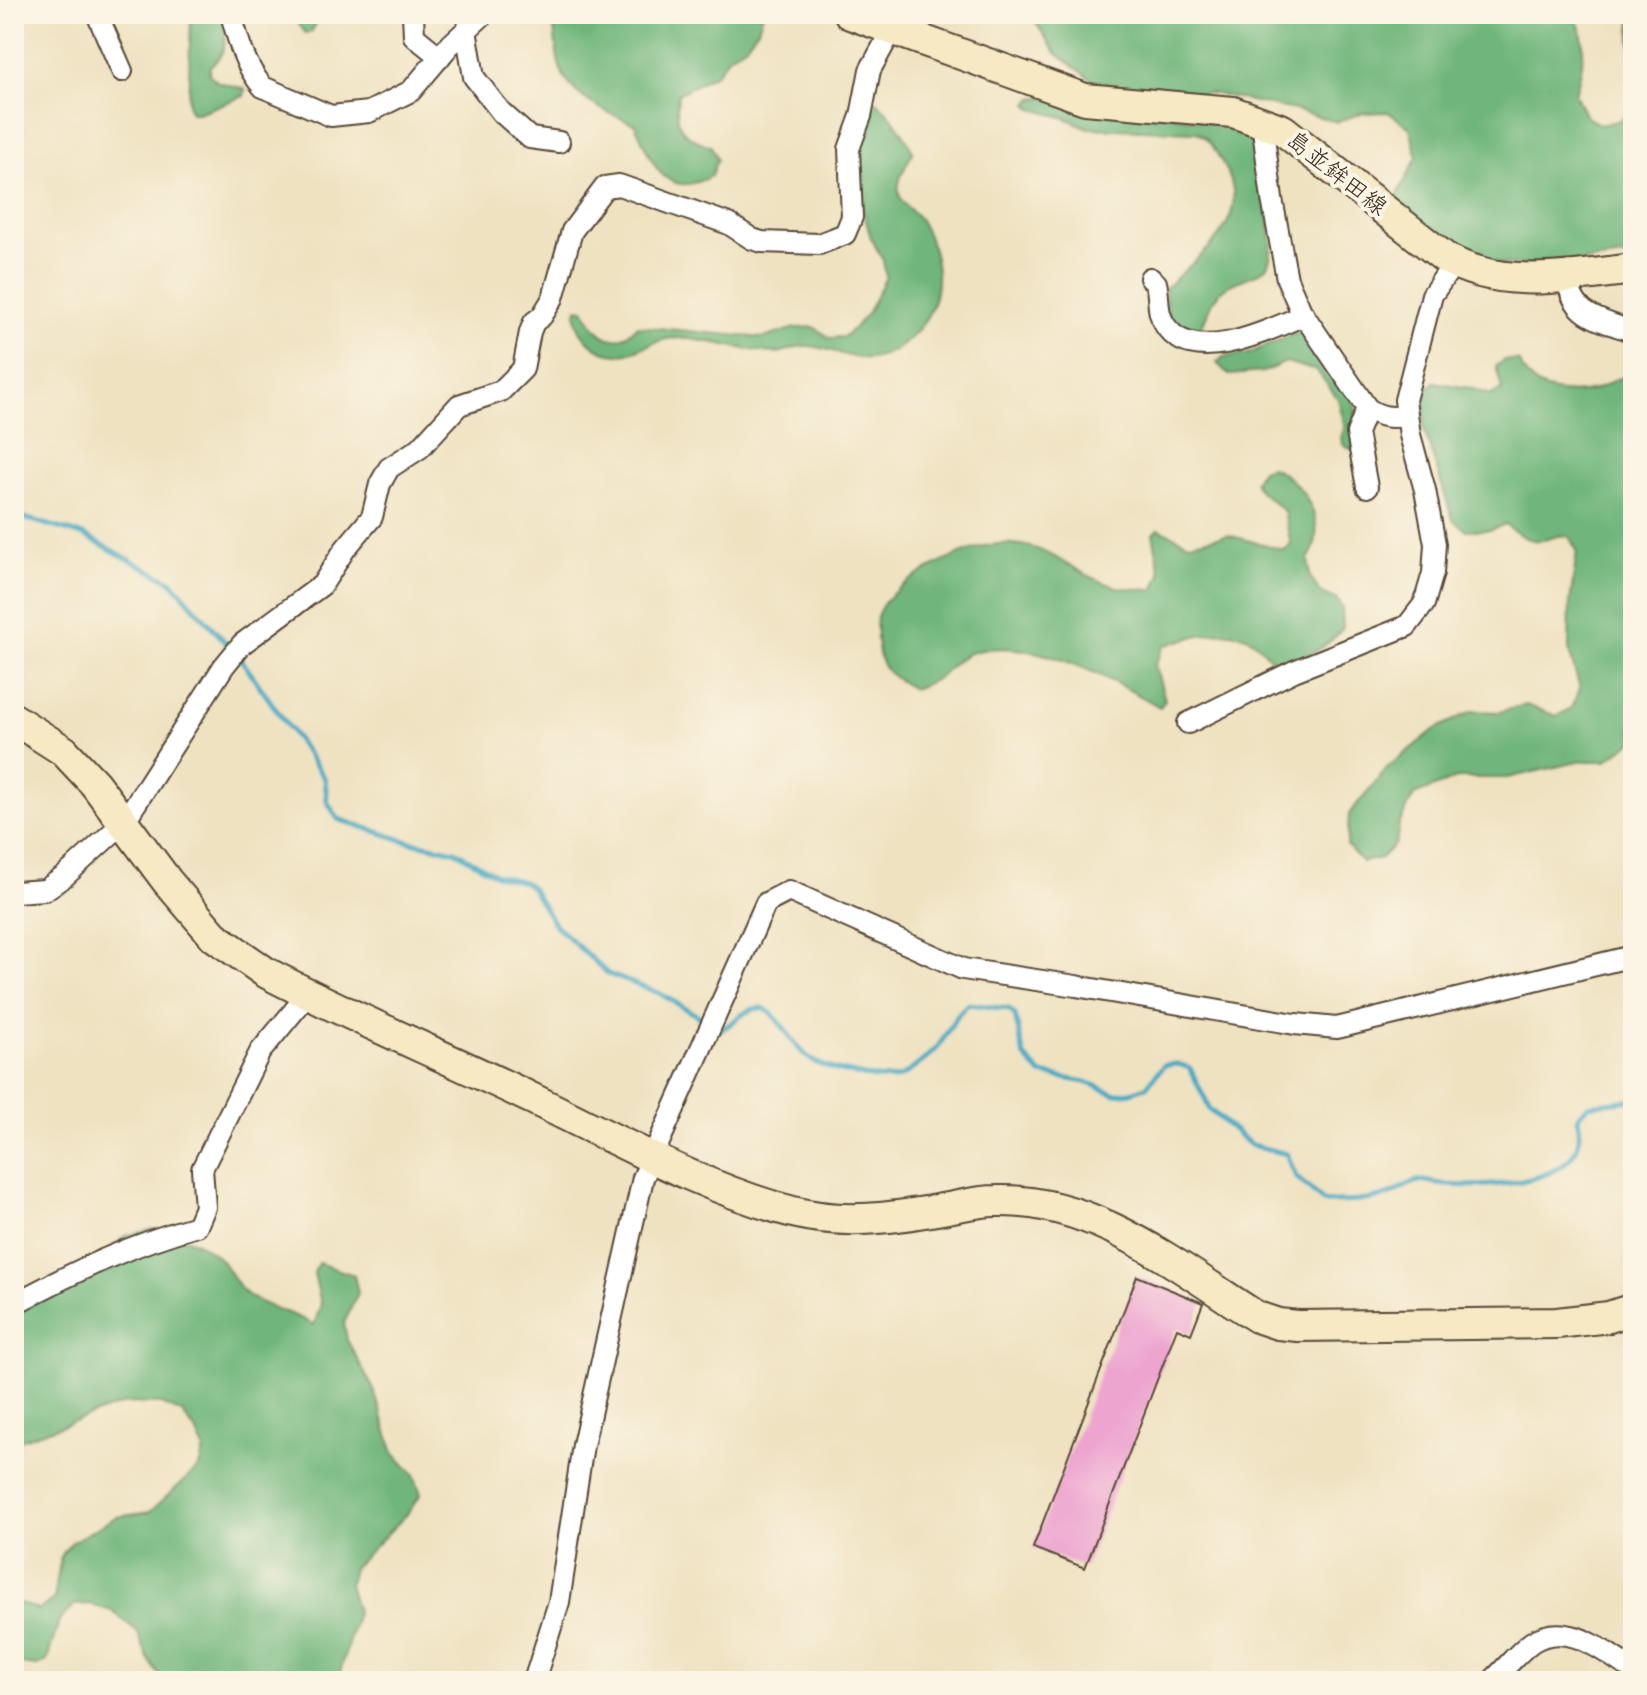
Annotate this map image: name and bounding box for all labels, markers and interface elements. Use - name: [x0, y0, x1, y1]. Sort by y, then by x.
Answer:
- street label: 島並鉾田線: [1279, 125, 1393, 223]

